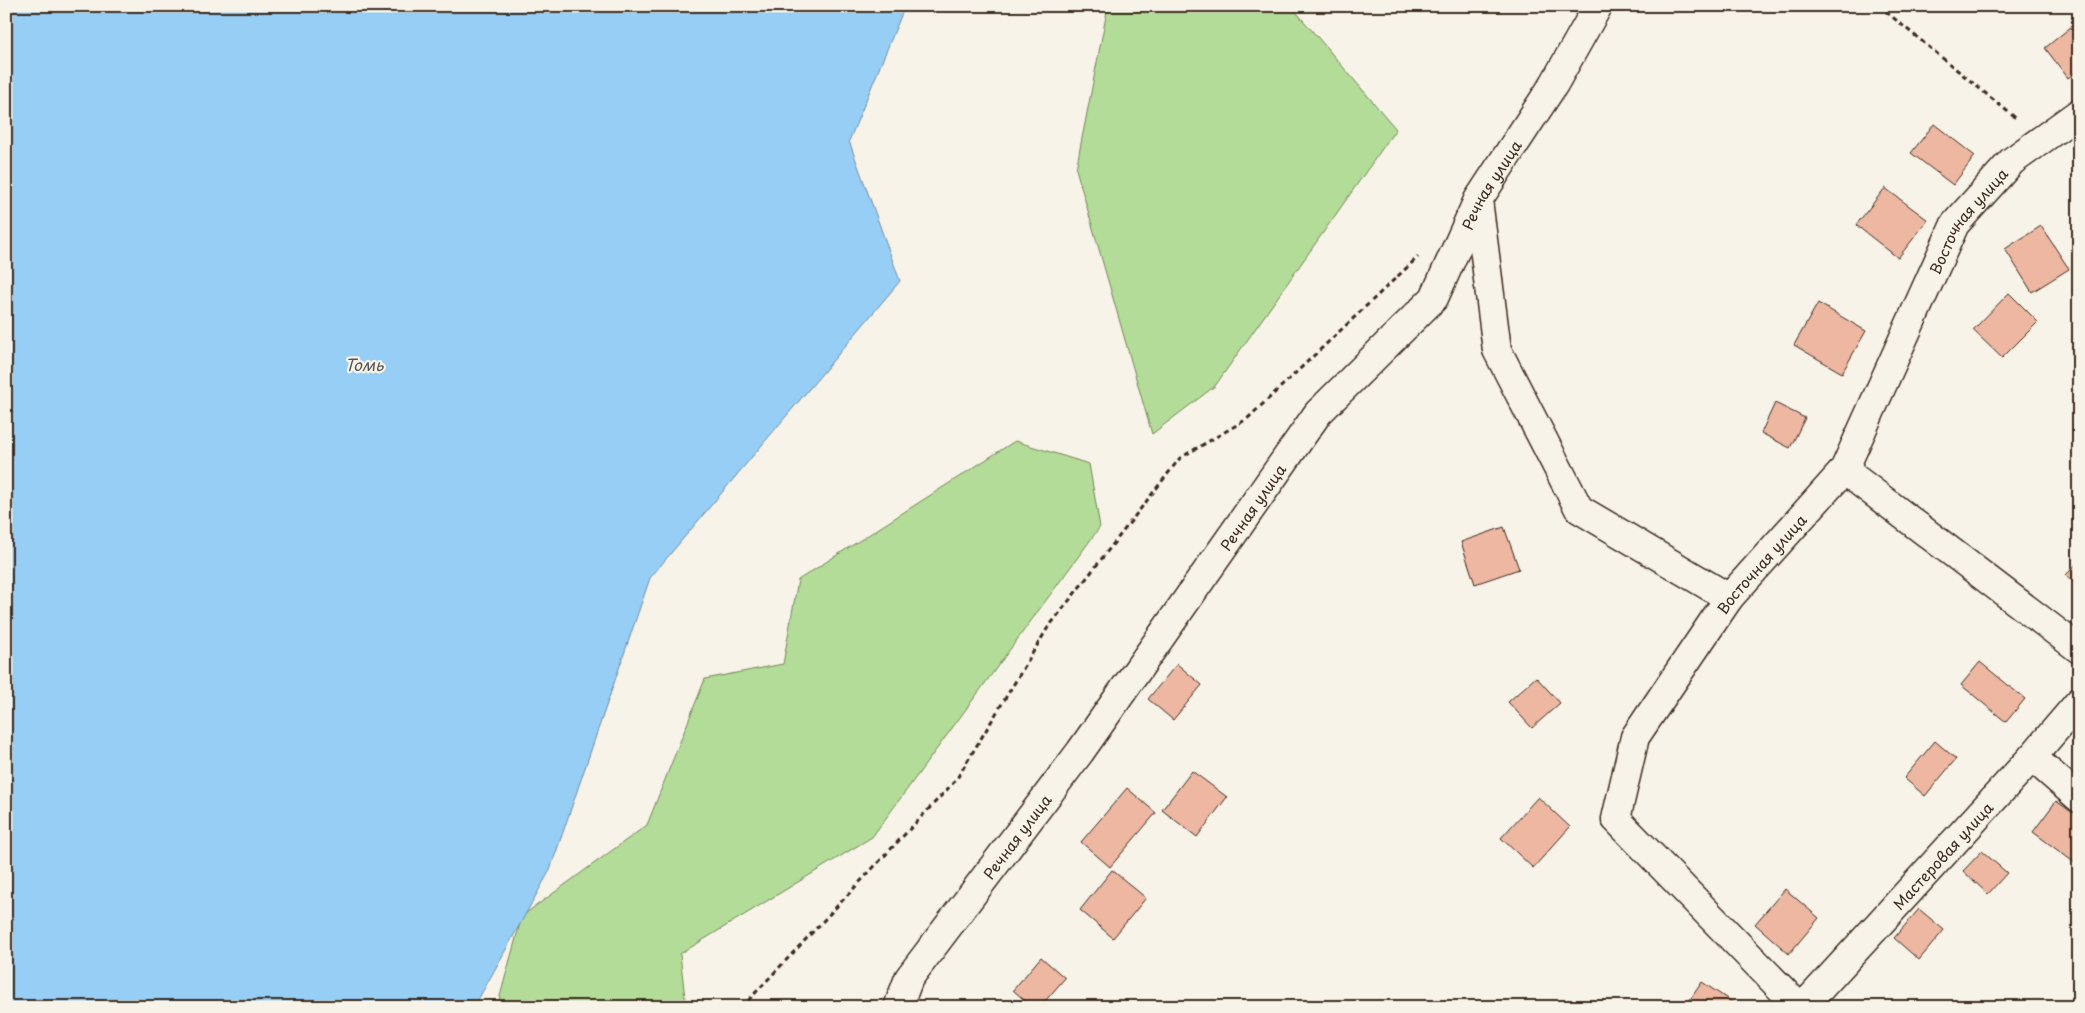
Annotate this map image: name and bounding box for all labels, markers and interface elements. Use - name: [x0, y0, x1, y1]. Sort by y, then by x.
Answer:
- street label: Речная улица: [1455, 134, 1526, 233]
- street label: Восточная улица: [1922, 162, 2013, 278]
- water label: Томь: [345, 352, 384, 376]
- street label: Речная улица: [1214, 458, 1291, 555]
- street label: Восточная улица: [1710, 508, 1811, 618]
- street label: Речная улица: [977, 788, 1056, 883]
- street label: Мастеровая улица: [1887, 796, 1998, 914]

